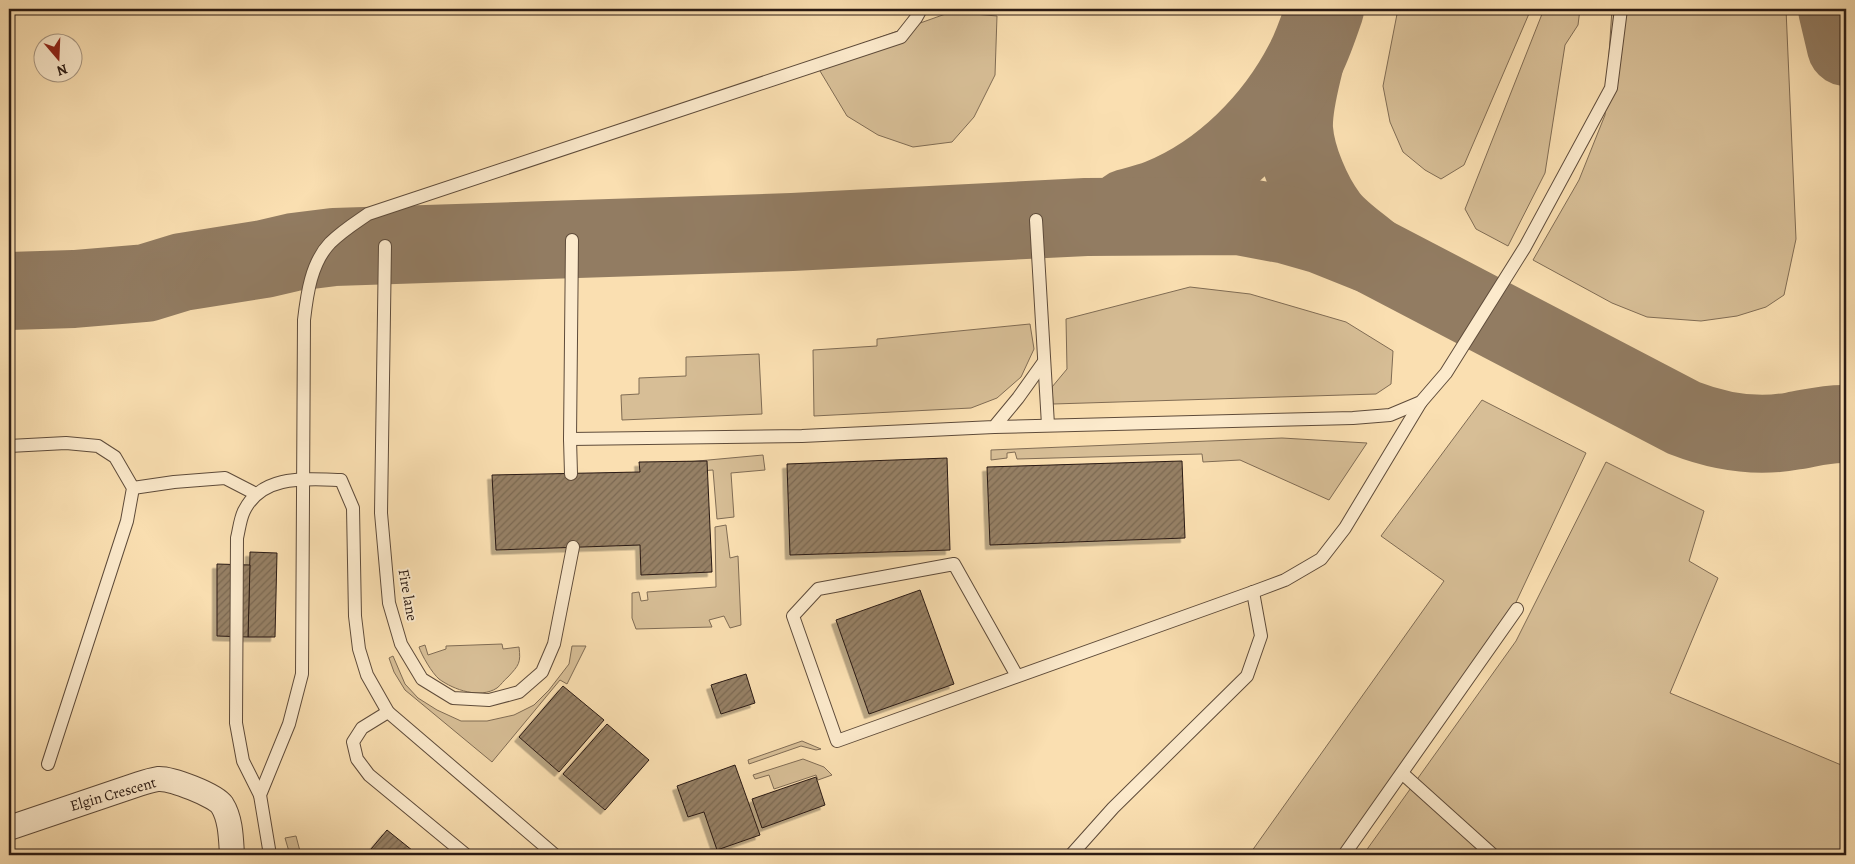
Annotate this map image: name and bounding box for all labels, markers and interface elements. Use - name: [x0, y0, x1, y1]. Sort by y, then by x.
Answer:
- north arrow: [32, 32, 82, 82]
- text: N: [54, 59, 70, 80]
- street label: Fire lane: [394, 567, 422, 623]
- street label: Elgin Crescent: [68, 772, 159, 816]

